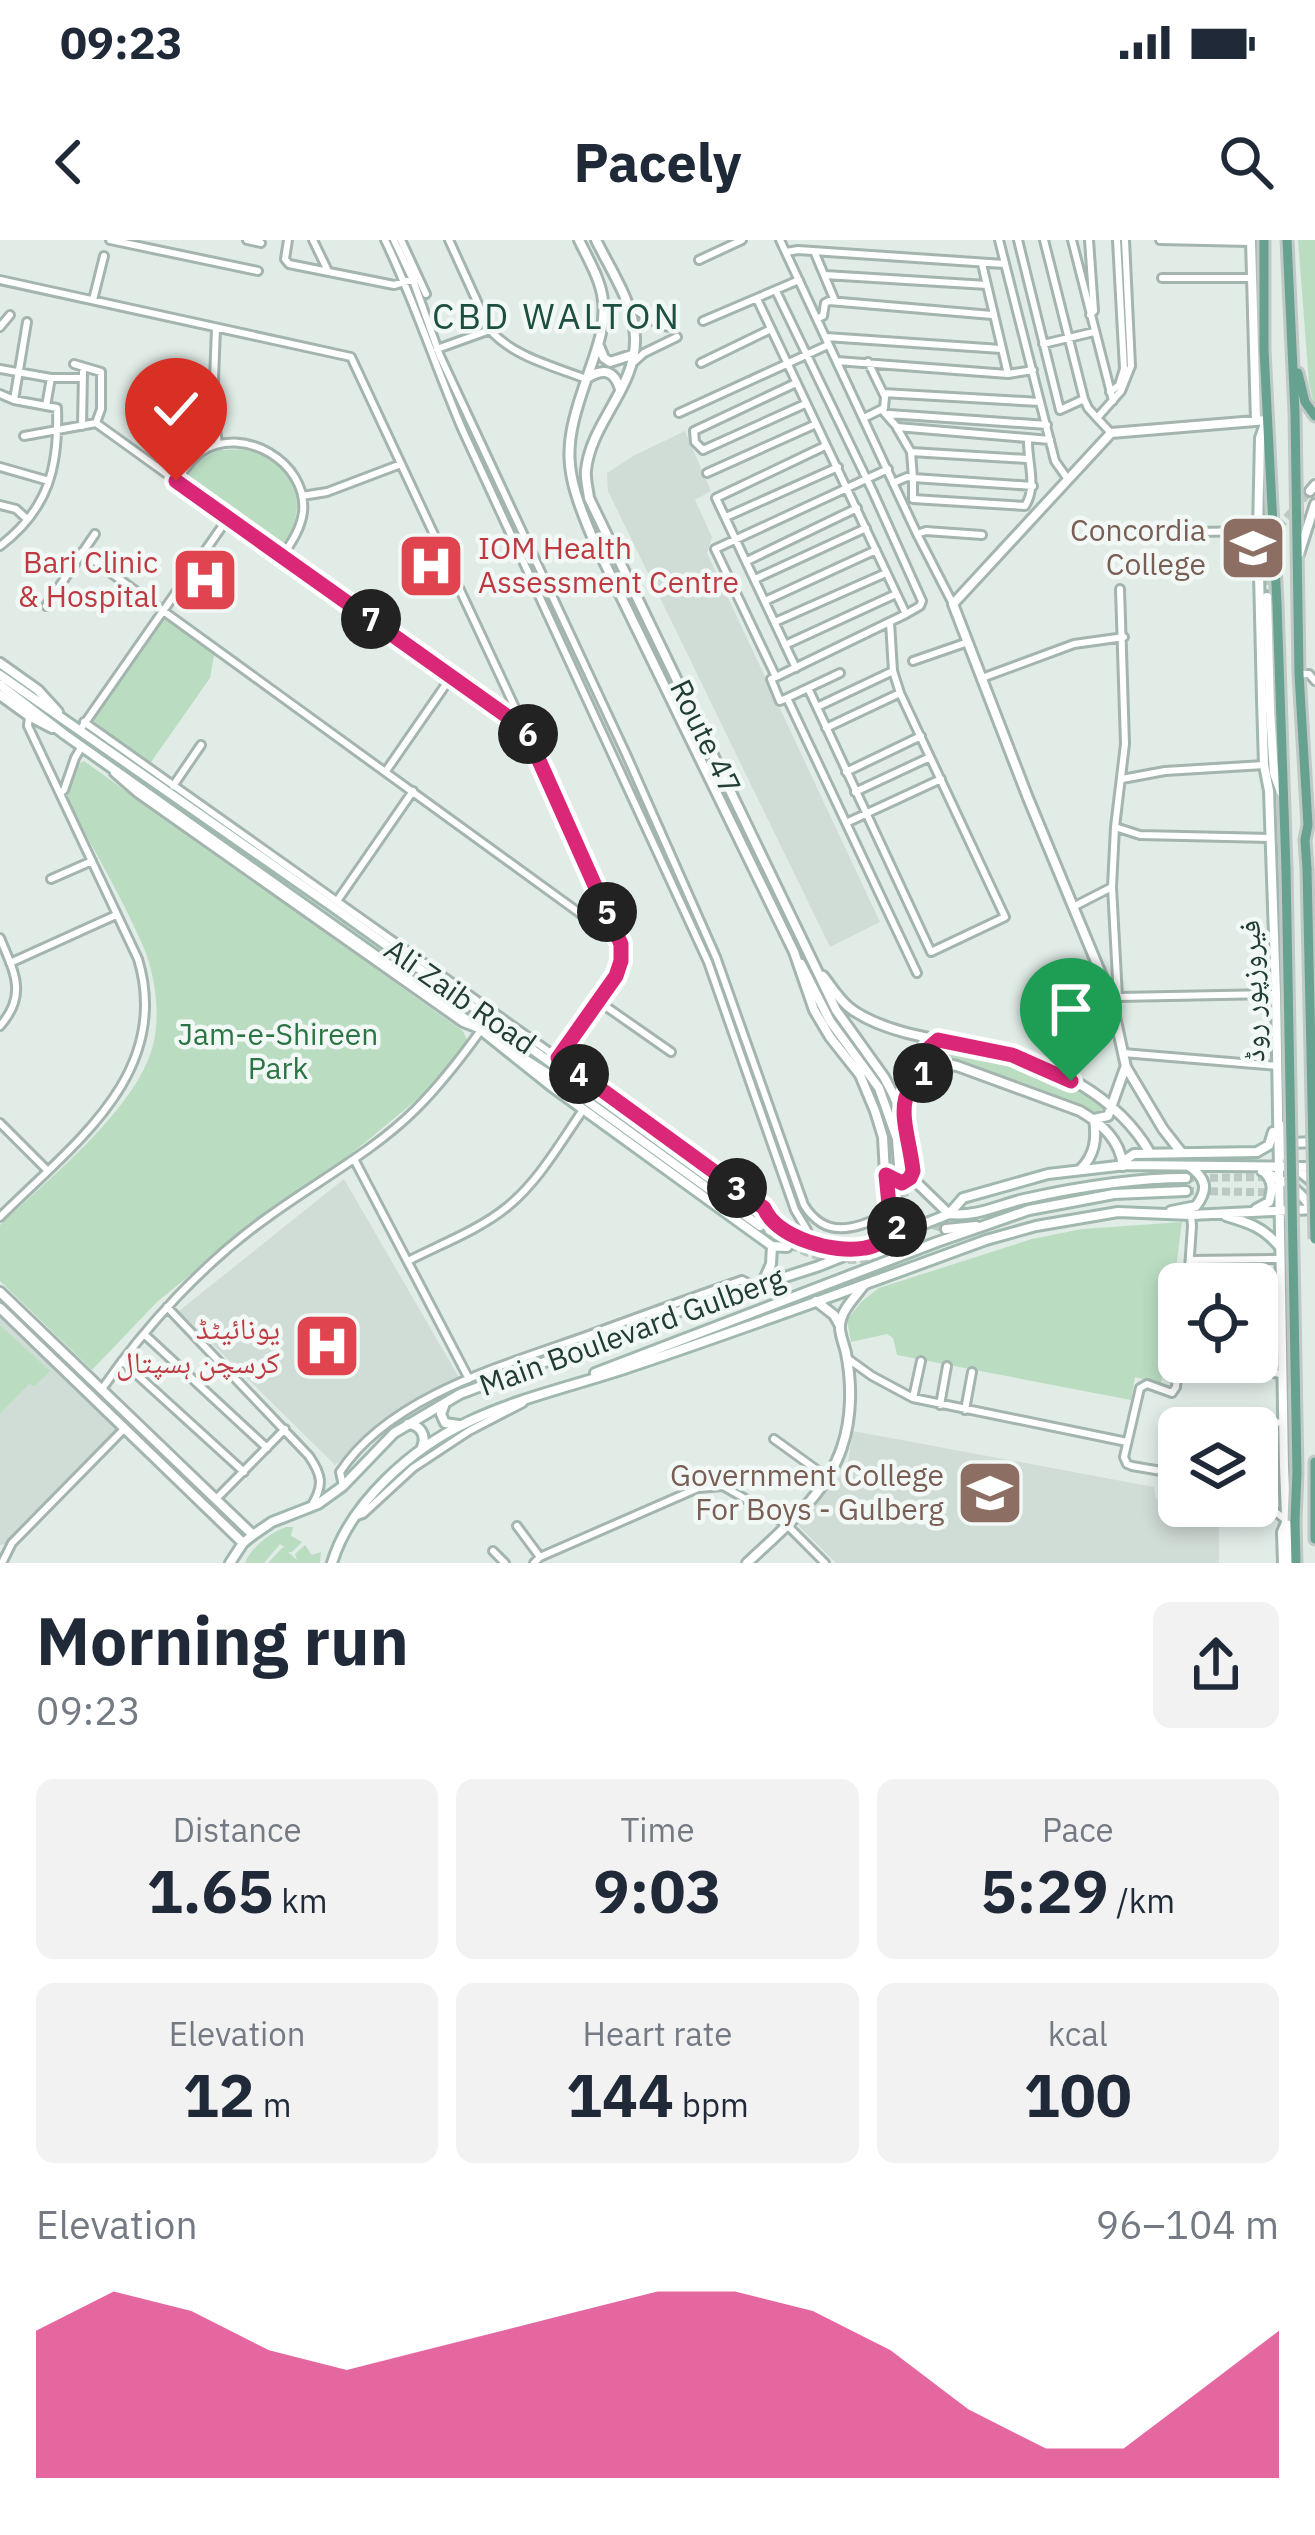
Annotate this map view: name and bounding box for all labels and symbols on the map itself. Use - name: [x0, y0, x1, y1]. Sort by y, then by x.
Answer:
- district label: CBD WALTON: [432, 292, 682, 339]
- pin: [125, 358, 227, 481]
- place label: Concordia College: [1070, 510, 1206, 583]
- school or university icon: Concordia College: [1218, 513, 1288, 583]
- place label: IOM Health Assessment Centre: [478, 528, 739, 601]
- hospital icon: IOM Health Assessment Centre: [396, 531, 466, 601]
- place label: Bari Clinic & Hospital: [18, 542, 158, 615]
- hospital icon: Bari Clinic & Hospital: [170, 545, 240, 615]
- pin: 7: [341, 589, 401, 649]
- street label: Route 47: [662, 673, 751, 800]
- pin: 6: [498, 704, 558, 764]
- pin: 5: [577, 882, 637, 942]
- street label: فیروزپور روڈ: [1229, 919, 1273, 1063]
- street label: Ali Zaib Road: [377, 929, 544, 1062]
- pin: [1020, 958, 1122, 1081]
- park label: Jam-e-Shireen Park: [178, 1014, 378, 1087]
- pin: 1: [893, 1043, 953, 1103]
- pin: 4: [549, 1044, 609, 1104]
- pin: 3: [707, 1158, 767, 1218]
- pin: 2: [867, 1197, 927, 1257]
- street label: Main Boulevard Gulberg: [474, 1257, 789, 1404]
- place label: یونائیٹڈ کرسچن ہسپتال: [116, 1308, 280, 1381]
- hospital icon: یونائیٹڈ کرسچن ہسپتال: [292, 1311, 362, 1381]
- place label: Government College For Boys - Gulberg: [670, 1455, 944, 1528]
- school or university icon: Government College For Boys - Gulberg: [955, 1458, 1025, 1528]

